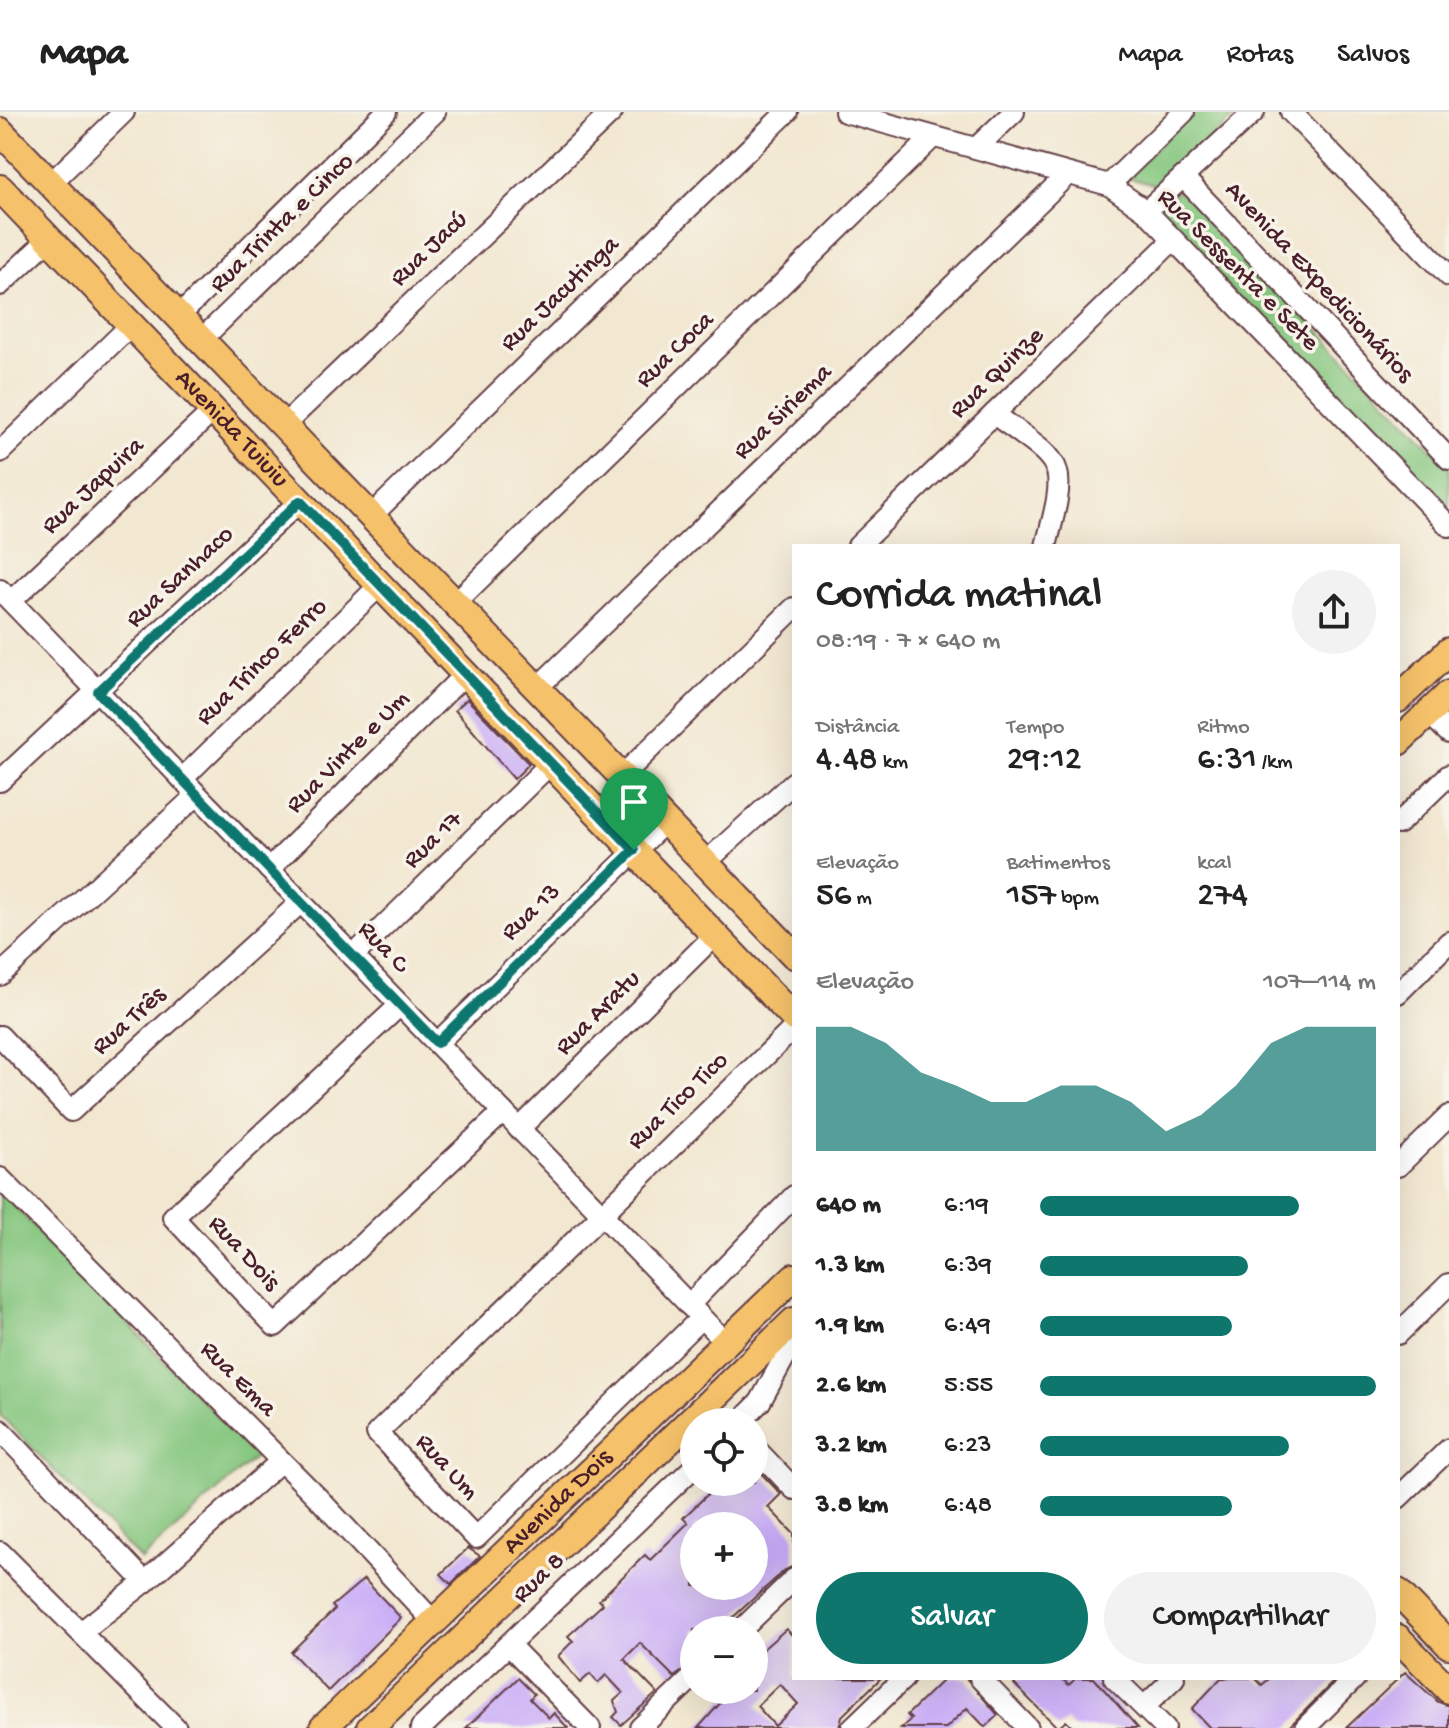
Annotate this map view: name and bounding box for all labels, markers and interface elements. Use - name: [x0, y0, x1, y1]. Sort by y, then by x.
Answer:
- text: Mapa: [40, 33, 127, 77]
- text: Mapa: [1118, 39, 1183, 72]
- text: Rotas: [1227, 39, 1293, 72]
- text: Salvos: [1337, 39, 1409, 72]
- street label: Rua Trinta e Cinco: [204, 147, 362, 301]
- street label: Avenida Expedicionários: [1217, 176, 1420, 391]
- street label: Rua Sessenta e Sete: [1149, 183, 1325, 359]
- street label: Rua Jacú: [385, 206, 475, 294]
- street label: Rua Jacutinga: [495, 229, 628, 359]
- street label: Rua Coca: [630, 305, 723, 396]
- street label: Rua Quinze: [944, 321, 1052, 426]
- street label: Rua Siriema: [728, 357, 841, 468]
- street label: Avenida Tuiuiu: [167, 364, 295, 495]
- street label: Rua Japuira: [36, 431, 153, 542]
- street label: Rua Sanhaco: [121, 520, 241, 636]
- button: share: [1292, 570, 1376, 654]
- text: Corrida matinal: [816, 571, 1102, 623]
- street label: Rua Trinco Ferro: [191, 593, 335, 733]
- text: 08:19 · 7 × 640 m: [816, 627, 1000, 658]
- street label: Rua Vinte e Um: [281, 685, 417, 821]
- text: Distância: [816, 715, 899, 741]
- text: Tempo: [1007, 715, 1064, 741]
- text: Ritmo: [1197, 715, 1250, 741]
- text: 4.48: [816, 741, 877, 781]
- text: 29:12: [1007, 741, 1081, 781]
- text: 6:31: [1197, 741, 1257, 781]
- text: km: [877, 750, 908, 776]
- text: /km: [1257, 750, 1293, 776]
- pin: [600, 768, 668, 850]
- icon: arrive: [612, 780, 656, 824]
- street label: Rua 17: [398, 804, 471, 877]
- text: Elevação: [816, 851, 899, 877]
- text: Batimentos: [1007, 851, 1110, 877]
- text: kcal: [1197, 851, 1232, 877]
- street label: Rua 13: [496, 877, 568, 949]
- text: 56: [816, 877, 851, 917]
- text: 157: [1007, 877, 1056, 917]
- text: 274: [1197, 877, 1248, 917]
- text: m: [851, 886, 872, 912]
- text: bpm: [1056, 886, 1099, 912]
- street label: Rua C: [350, 915, 415, 982]
- street label: Rua Aratu: [550, 965, 648, 1063]
- text: Elevação: [816, 968, 914, 999]
- text: 107–114 m: [1263, 968, 1376, 999]
- street label: Rua Três: [87, 980, 174, 1063]
- street label: Rua Tico Tico: [622, 1046, 736, 1158]
- text: 640 m: [816, 1191, 881, 1222]
- text: 6:19: [944, 1191, 989, 1222]
- street label: Rua Dois: [200, 1210, 287, 1299]
- text: 1.3 km: [816, 1251, 884, 1282]
- text: 6:39: [944, 1251, 992, 1282]
- text: 1.9 km: [816, 1311, 884, 1342]
- text: 6:49: [944, 1311, 991, 1342]
- street label: Rua Ema: [192, 1335, 283, 1426]
- text: 2.6 km: [816, 1371, 886, 1402]
- text: 5:55: [944, 1371, 993, 1402]
- map controls: [680, 1408, 768, 1704]
- button: locate: [680, 1408, 768, 1496]
- street label: Rua Um: [407, 1428, 485, 1508]
- text: 3.2 km: [816, 1431, 887, 1462]
- text: 6:23: [944, 1431, 992, 1462]
- street label: Avenida Dois: [497, 1442, 621, 1562]
- text: 3.8 km: [816, 1491, 888, 1522]
- text: 6:48: [944, 1491, 992, 1522]
- button: +: [680, 1512, 768, 1600]
- street label: Rua 8: [507, 1547, 573, 1611]
- button: Salvar: [816, 1572, 1088, 1664]
- button: Compartilhar: [1104, 1572, 1376, 1664]
- button: −: [680, 1616, 768, 1704]

